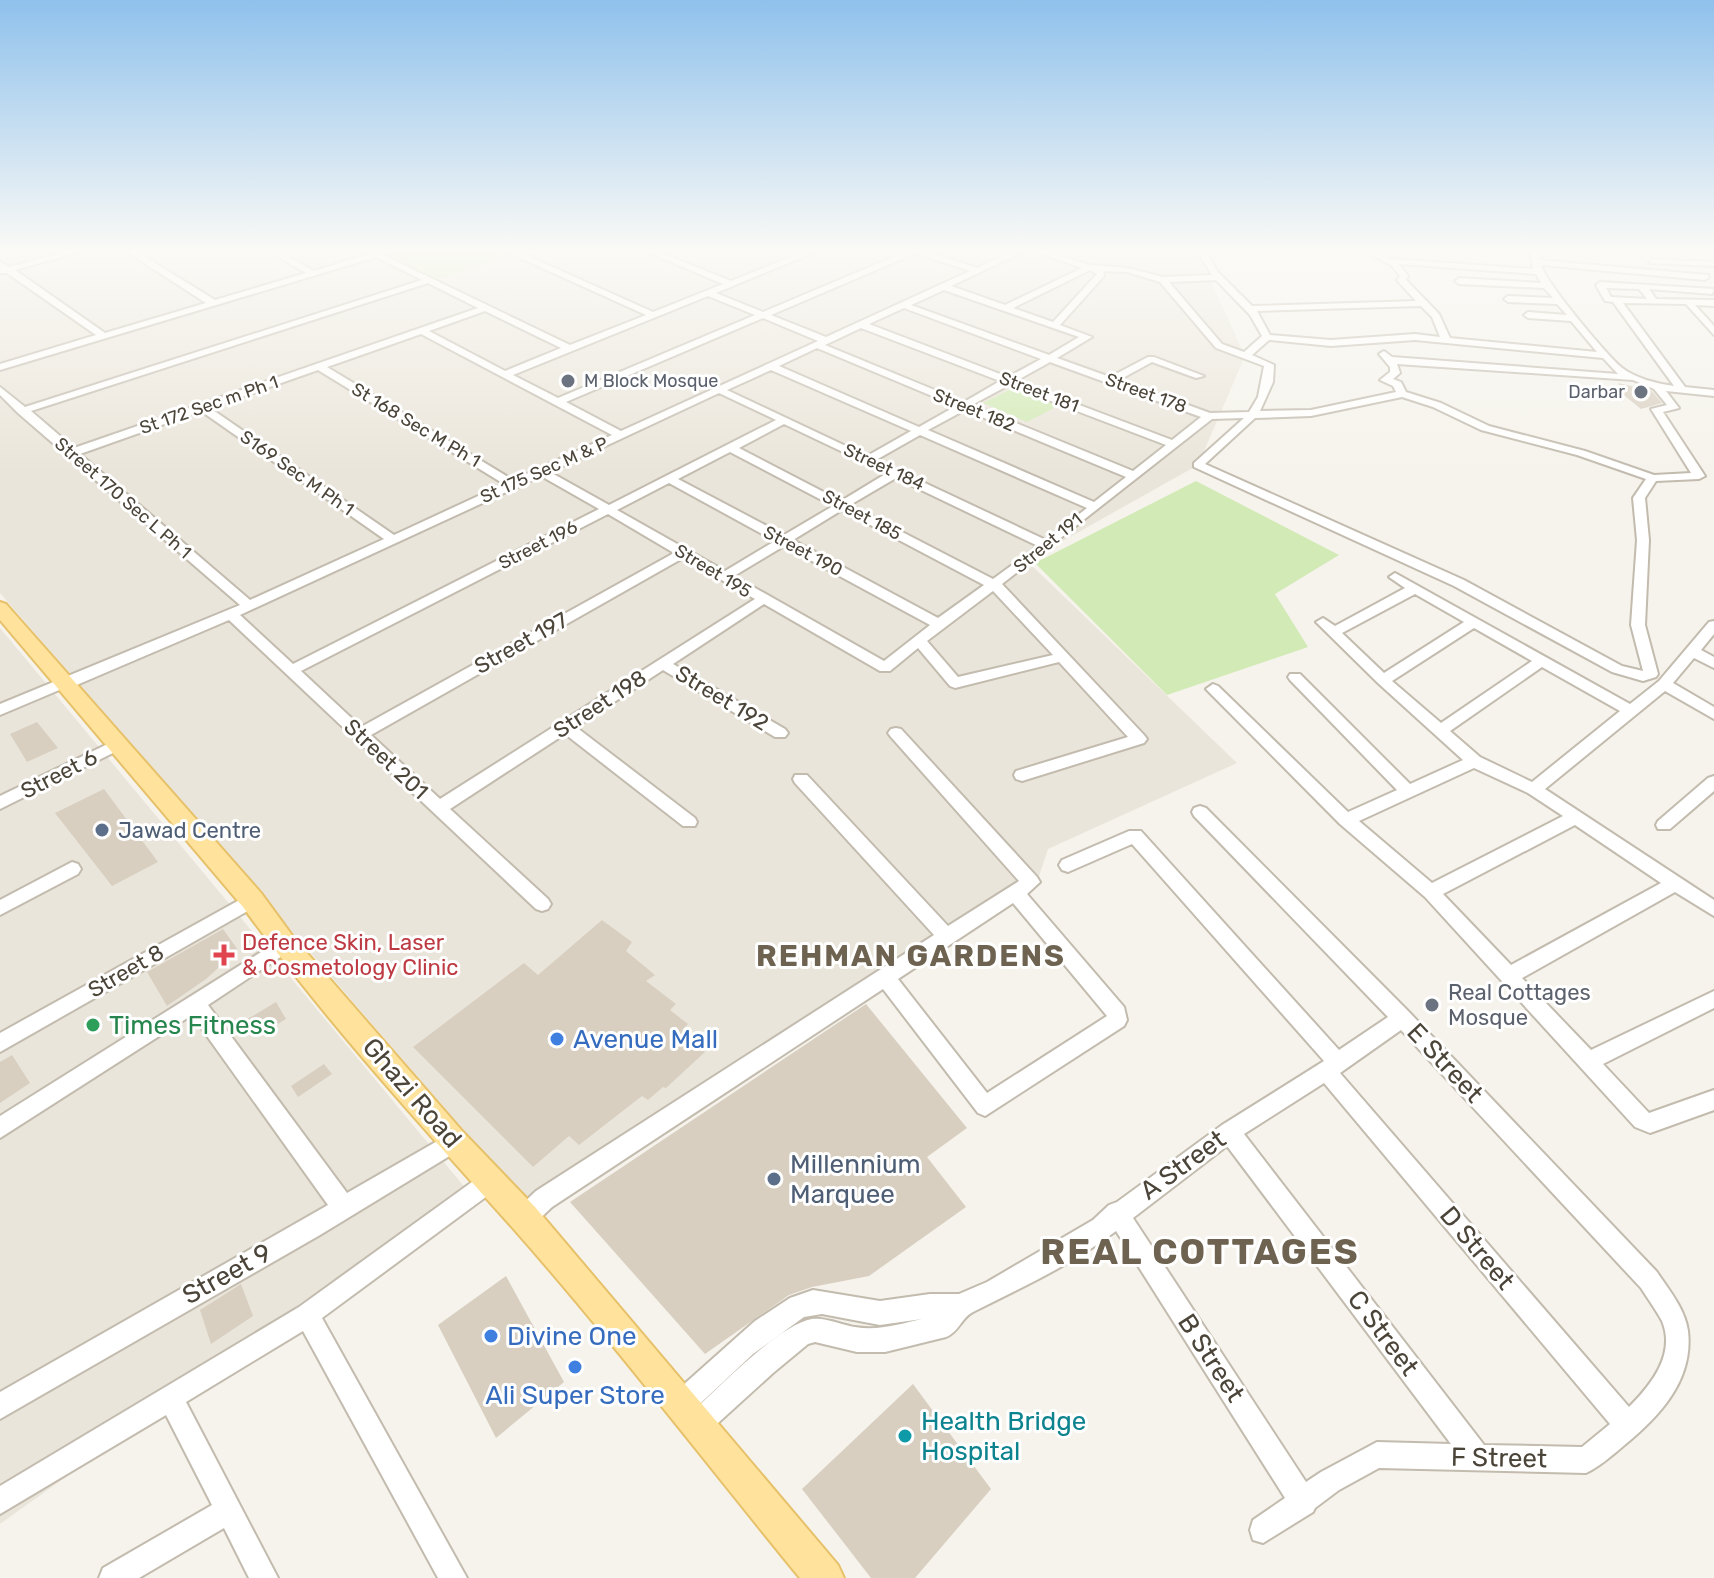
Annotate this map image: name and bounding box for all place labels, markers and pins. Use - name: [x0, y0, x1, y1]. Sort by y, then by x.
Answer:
- place label: M Block Mosque: [584, 370, 718, 392]
- marker: M Block Mosque: [559, 372, 577, 390]
- place label: Darbar: [1568, 381, 1625, 403]
- marker: Darbar: [1632, 383, 1650, 401]
- place label: Jawad Centre: [118, 817, 261, 844]
- marker: Jawad Centre: [93, 821, 111, 839]
- place label: Defence Skin, Laser & Cosmetology Clinic: [242, 929, 458, 981]
- marker: Defence Skin, Laser & Cosmetology Clinic: [213, 944, 235, 966]
- place label: Real Cottages Mosque: [1448, 979, 1591, 1031]
- marker: Real Cottages Mosque: [1423, 996, 1441, 1014]
- place label: Times Fitness: [109, 1010, 276, 1041]
- marker: Times Fitness: [84, 1016, 102, 1034]
- place label: Avenue Mall: [573, 1024, 718, 1055]
- marker: Avenue Mall: [548, 1030, 566, 1048]
- place label: Millennium Marquee: [790, 1149, 921, 1210]
- marker: Millennium Marquee: [765, 1170, 783, 1188]
- place label: Divine One: [507, 1321, 637, 1352]
- marker: Divine One: [482, 1327, 500, 1345]
- marker: Ali Super Store: [566, 1358, 584, 1376]
- place label: Ali Super Store: [485, 1380, 665, 1411]
- place label: Health Bridge Hospital: [921, 1406, 1086, 1467]
- marker: Health Bridge Hospital: [896, 1427, 914, 1445]

